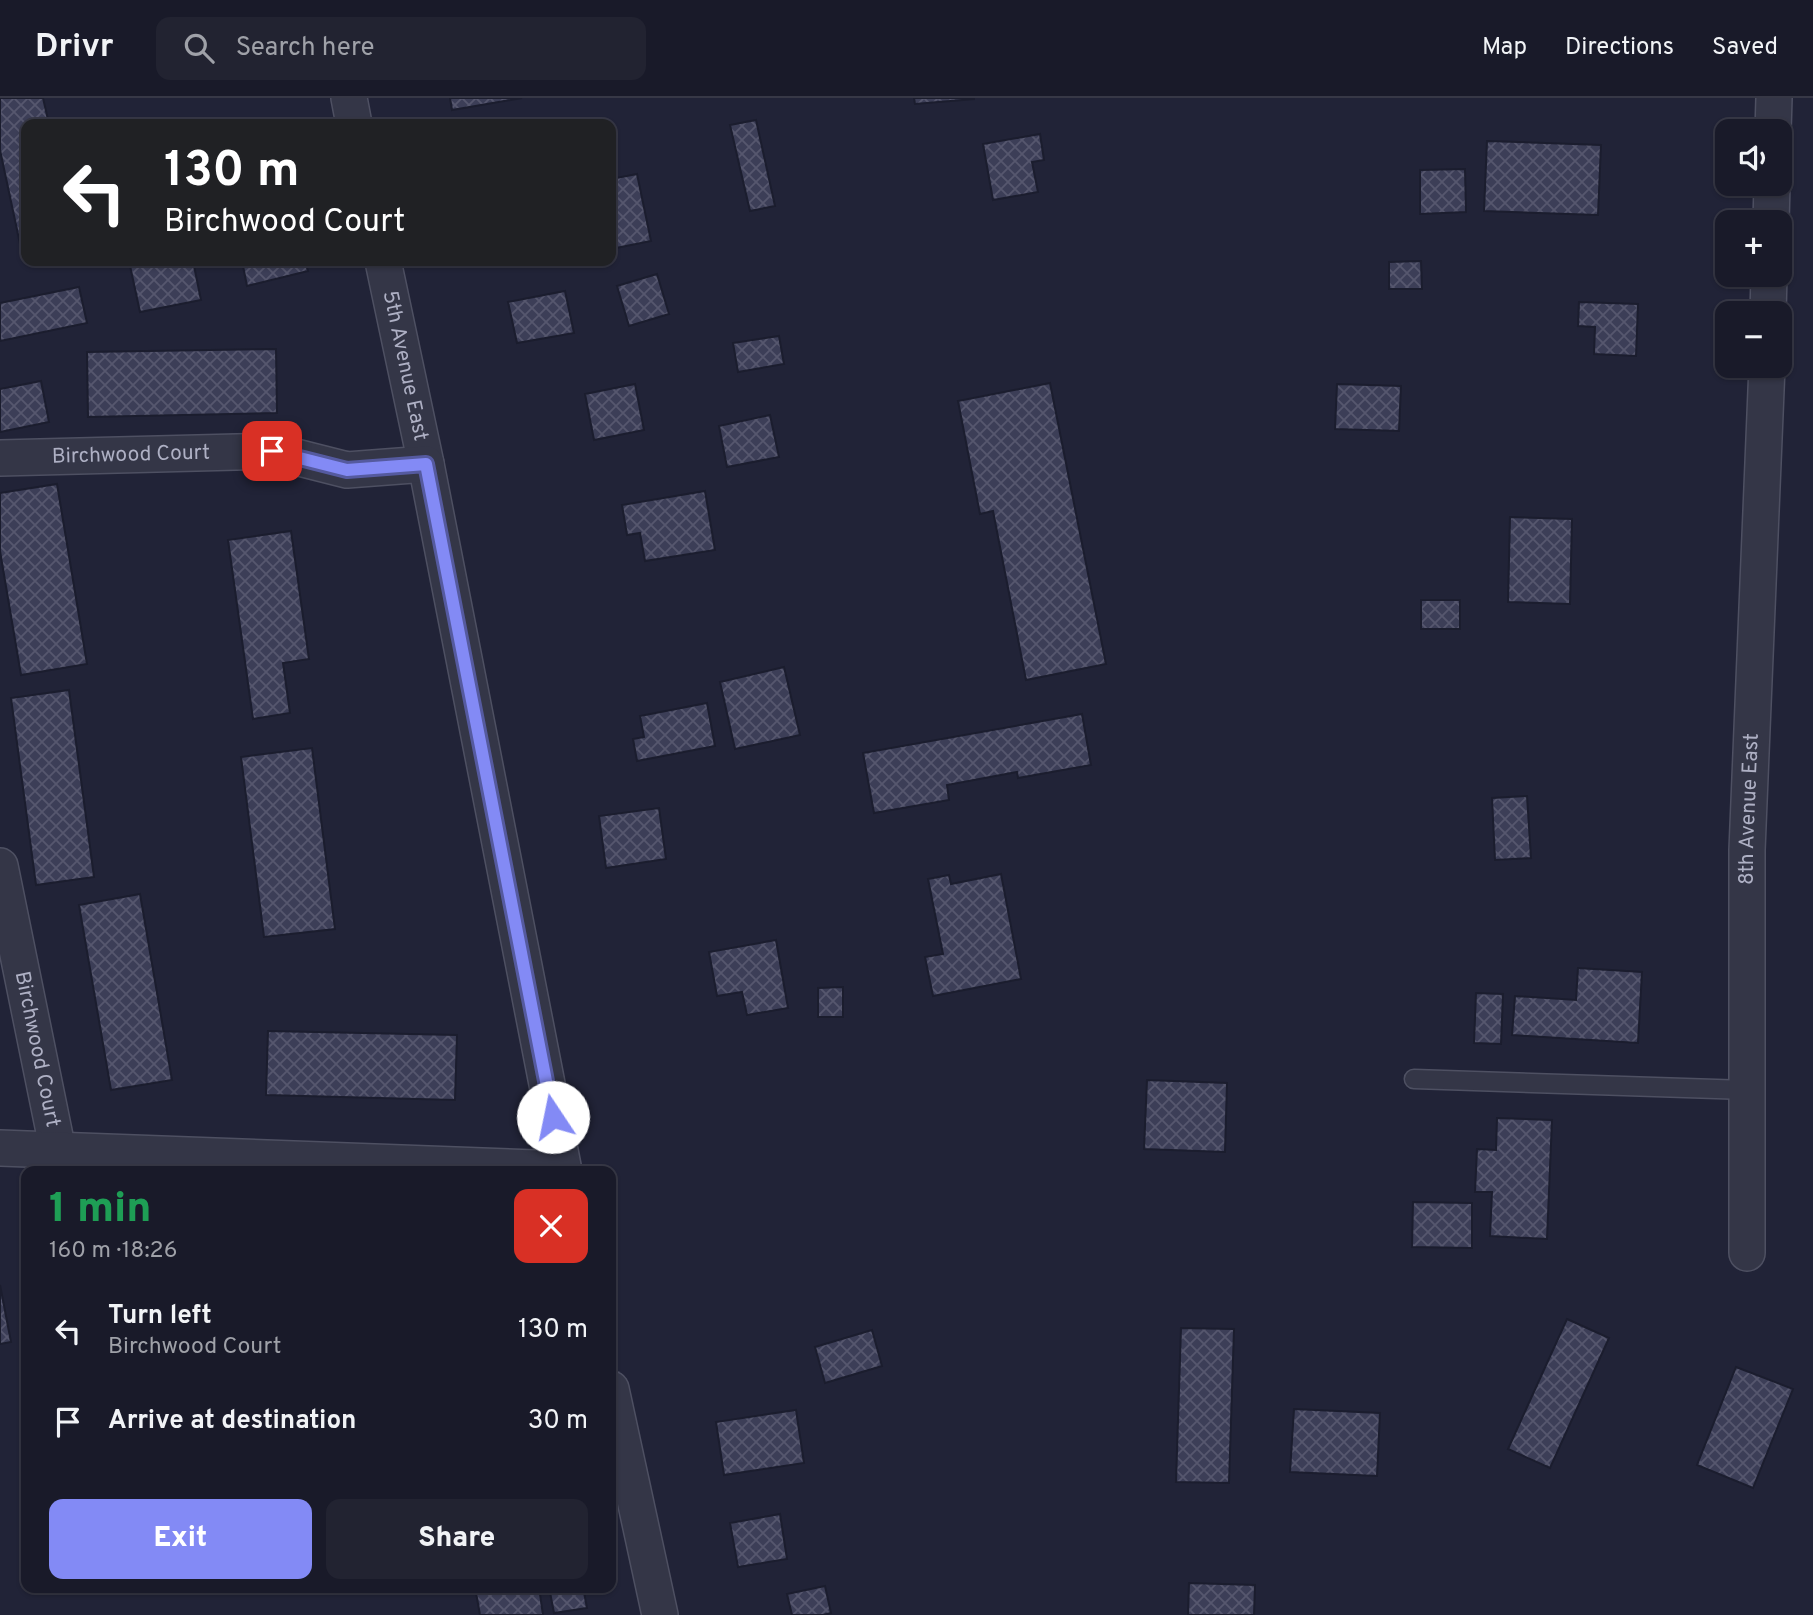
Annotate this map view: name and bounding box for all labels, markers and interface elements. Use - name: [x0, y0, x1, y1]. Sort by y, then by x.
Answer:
- search box: [156, 17, 646, 80]
- text: Drivr: [35, 27, 114, 69]
- icon: search: [180, 29, 218, 67]
- text: Search here: [236, 32, 375, 65]
- text: Map: [1482, 33, 1527, 63]
- text: Directions: [1565, 33, 1674, 63]
- text: Saved: [1712, 33, 1778, 63]
- map controls: [1715, 119, 1792, 378]
- button: sound: [1715, 119, 1792, 196]
- text: 130 m: [164, 142, 300, 204]
- icon: left: [49, 147, 140, 238]
- text: Birchwood Court: [164, 203, 405, 243]
- button: +: [1715, 210, 1792, 287]
- street label: 5th Avenue East: [376, 288, 434, 443]
- button: −: [1715, 301, 1792, 378]
- pin: [242, 421, 302, 481]
- icon: arrive: [253, 432, 291, 470]
- street label: Birchwood Court: [51, 439, 210, 470]
- street label: 8th Avenue East: [1734, 732, 1765, 885]
- street label: Birchwood Court: [8, 969, 66, 1130]
- position arrow: [516, 1080, 590, 1154]
- text: 1 min: [49, 1184, 152, 1237]
- button: close: [514, 1189, 588, 1263]
- text: 160 m · 18:26: [49, 1237, 177, 1266]
- text: Turn left: [108, 1300, 212, 1333]
- icon: left: [49, 1312, 87, 1350]
- text: 130 m: [518, 1314, 588, 1347]
- text: Birchwood Court: [108, 1333, 281, 1362]
- icon: arrive: [49, 1403, 87, 1441]
- text: Arrive at destination: [108, 1405, 356, 1438]
- text: 30 m: [528, 1405, 588, 1438]
- button: Exit: [49, 1499, 312, 1579]
- button: Share: [326, 1499, 588, 1579]

